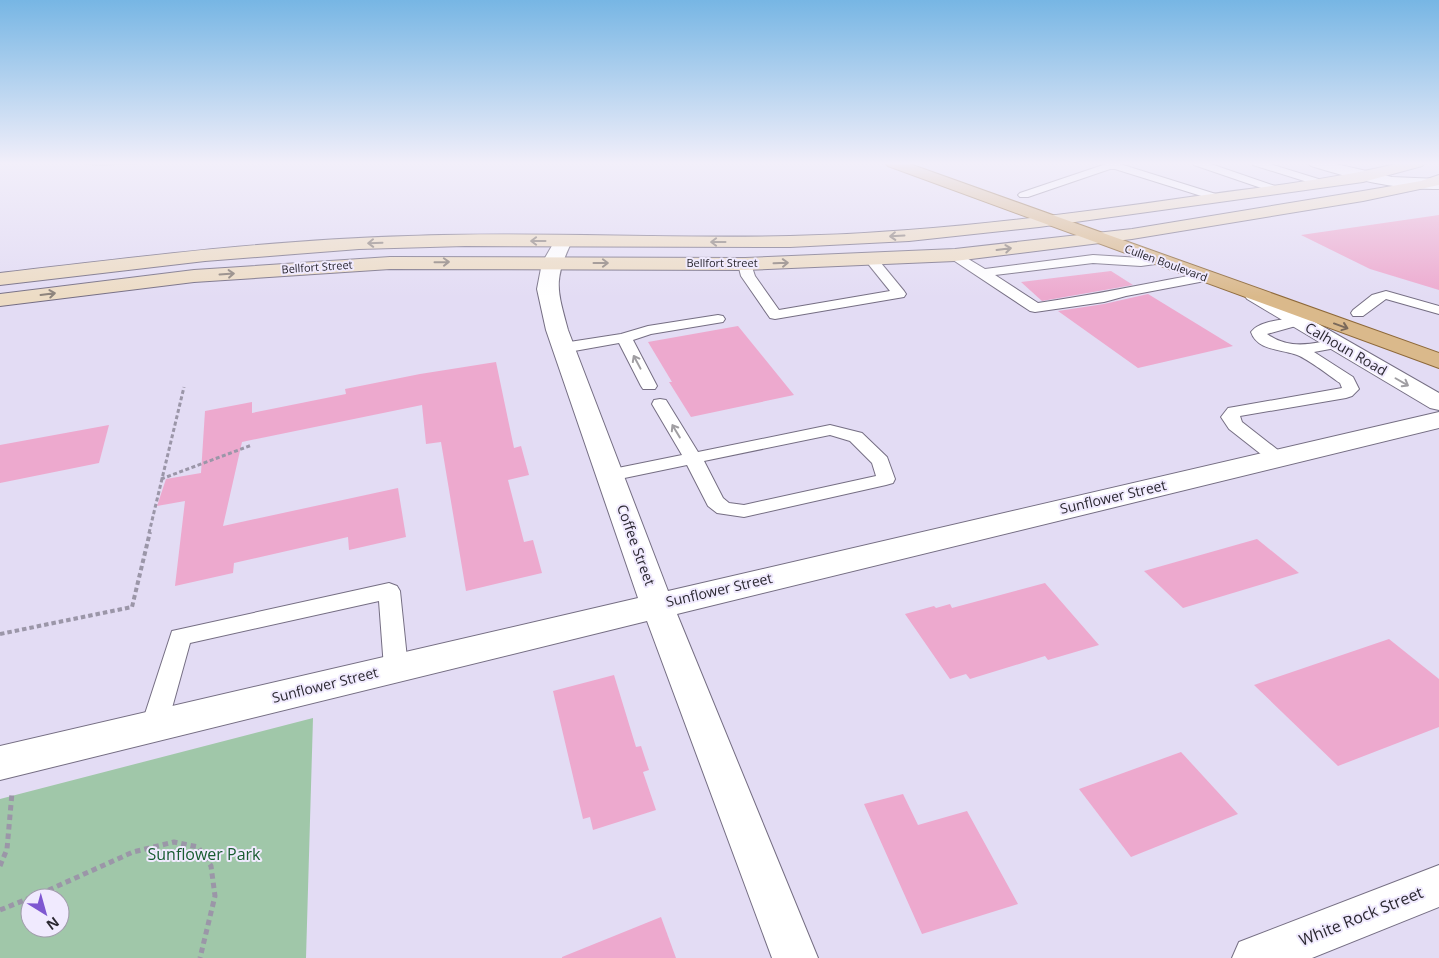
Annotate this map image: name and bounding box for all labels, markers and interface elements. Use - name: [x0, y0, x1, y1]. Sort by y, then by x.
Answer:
- one-way arrow: [890, 232, 906, 241]
- one-way arrow: [530, 236, 546, 246]
- one-way arrow: [710, 237, 726, 247]
- one-way arrow: [367, 238, 383, 247]
- street label: Cullen Boulevard: [1123, 241, 1210, 285]
- one-way arrow: [995, 244, 1011, 254]
- street label: Bellfort Street: [686, 255, 758, 270]
- street label: Bellfort Street: [281, 257, 353, 276]
- one-way arrow: [434, 257, 450, 267]
- one-way arrow: [592, 258, 608, 268]
- one-way arrow: [772, 258, 788, 267]
- one-way arrow: [219, 269, 235, 278]
- one-way arrow: [40, 289, 56, 299]
- street label: Calhoun Road: [1302, 317, 1391, 380]
- one-way arrow: [1333, 322, 1349, 331]
- one-way arrow: [632, 355, 642, 370]
- one-way arrow: [1394, 377, 1409, 387]
- one-way arrow: [671, 424, 681, 438]
- street label: Sunflower Street: [1058, 475, 1168, 518]
- street label: Coffee Street: [613, 502, 660, 588]
- street label: Sunflower Street: [664, 568, 774, 611]
- street label: Sunflower Street: [270, 662, 380, 707]
- park label: Sunflower Park: [148, 843, 261, 865]
- street label: White Rock Street: [1296, 881, 1427, 951]
- north arrow: [20, 888, 70, 938]
- text: N: [43, 913, 63, 935]

